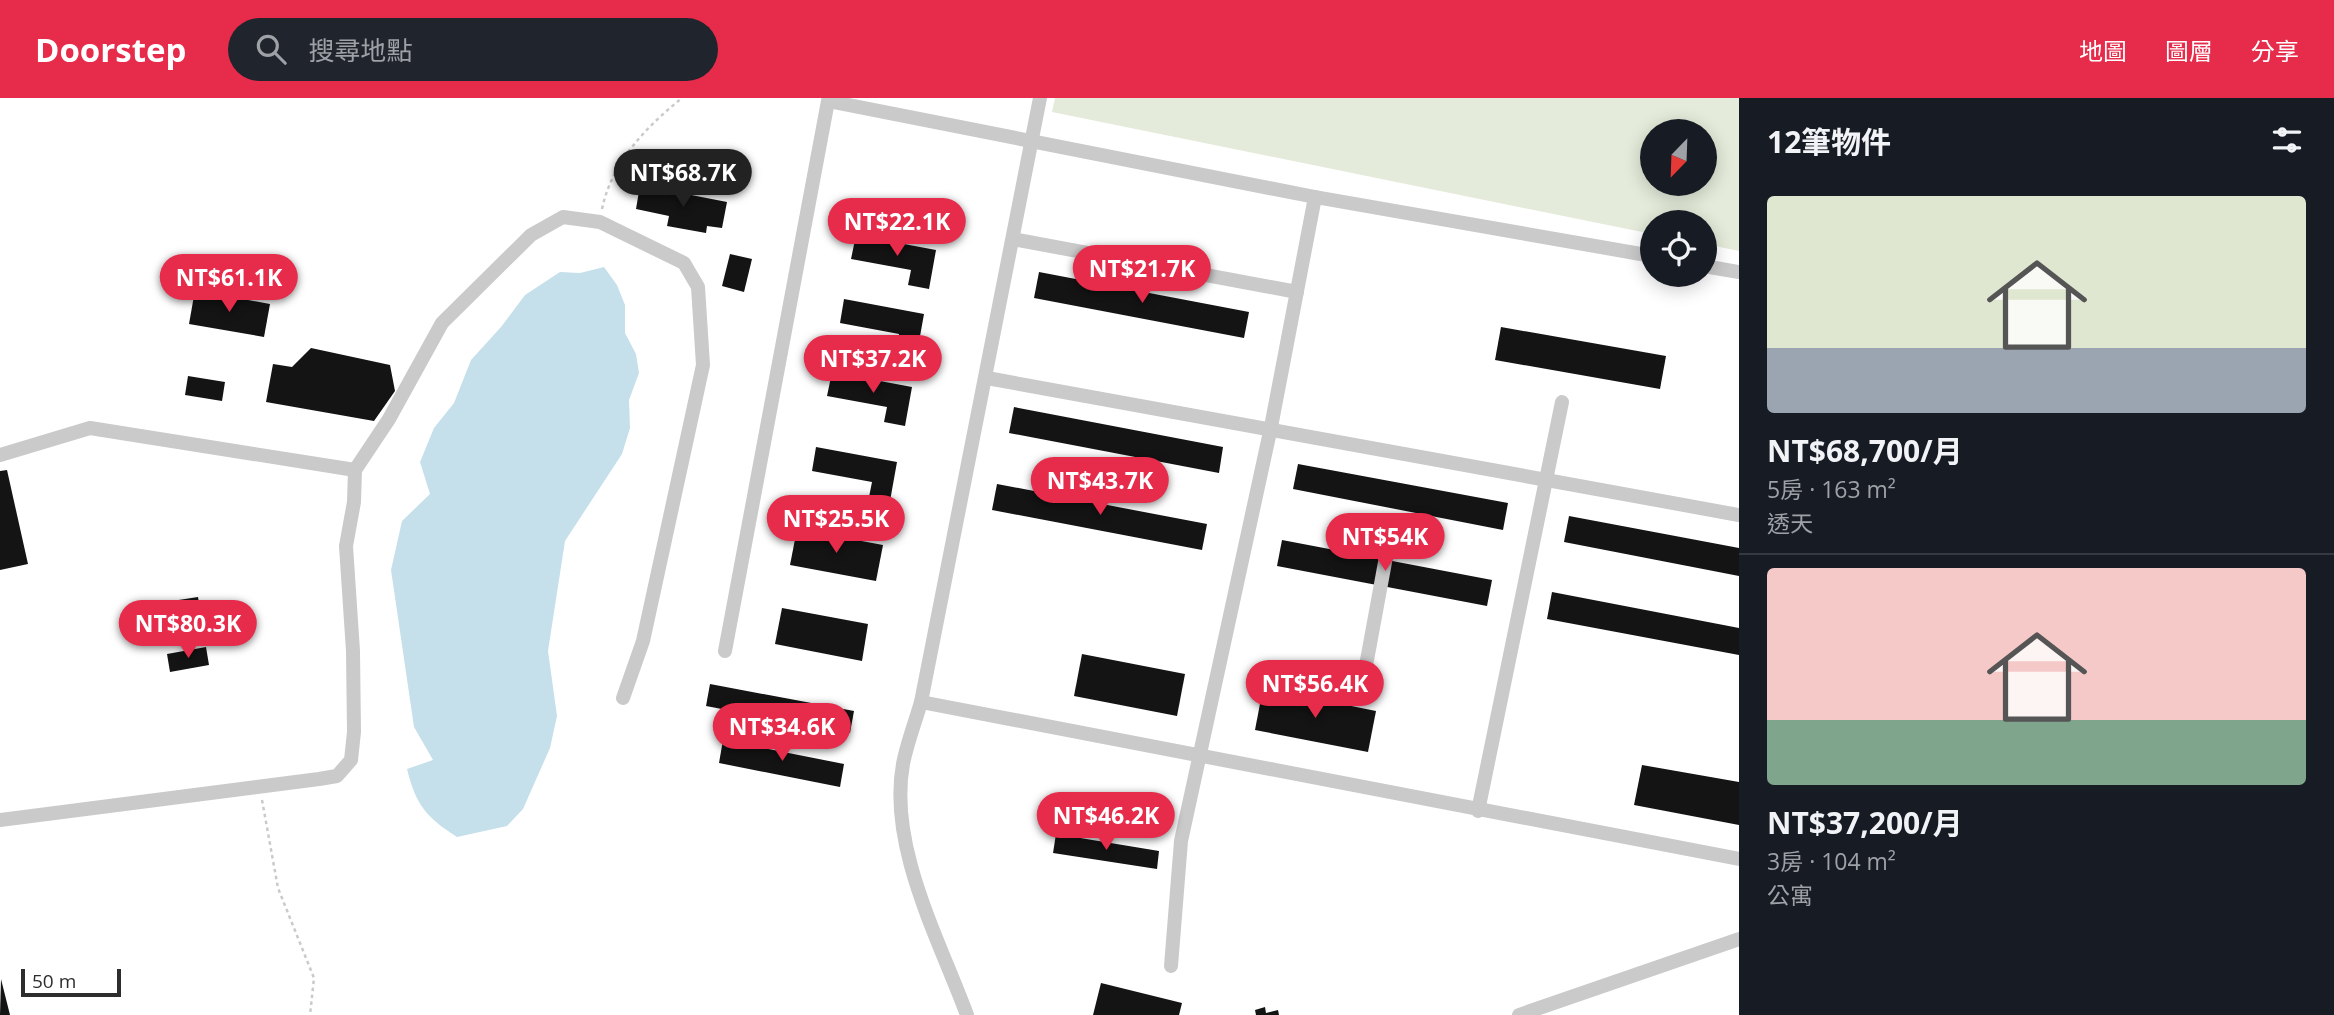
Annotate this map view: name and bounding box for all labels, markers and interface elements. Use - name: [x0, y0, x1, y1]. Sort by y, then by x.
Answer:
- search box: [228, 18, 718, 81]
- text: Doorstep: [35, 27, 186, 72]
- icon: search: [252, 30, 290, 68]
- text: 搜尋地點: [308, 32, 412, 68]
- text: 地圖: [2079, 34, 2127, 67]
- text: 圖層: [2165, 34, 2213, 67]
- text: 分享: [2251, 34, 2299, 67]
- north arrow: [1640, 119, 1717, 196]
- map controls: [1640, 119, 1717, 287]
- text: 12筆物件: [1767, 121, 1891, 162]
- icon: filters: [2268, 121, 2306, 159]
- pin: NT$68.7K: [611, 150, 755, 209]
- text: NT$68.7K: [630, 156, 736, 188]
- pin: NT$22.1K: [825, 198, 969, 258]
- text: NT$22.1K: [844, 205, 950, 237]
- button: locate: [1640, 210, 1717, 287]
- icon: home: [1974, 242, 2100, 368]
- pin: NT$21.7K: [1070, 246, 1214, 305]
- text: NT$21.7K: [1089, 252, 1195, 284]
- pin: NT$61.1K: [157, 254, 301, 314]
- text: NT$61.1K: [176, 261, 282, 293]
- pin: NT$37.2K: [801, 336, 945, 395]
- text: NT$37.2K: [820, 342, 926, 374]
- text: NT$68,700/月: [1767, 430, 1963, 471]
- pin: NT$43.7K: [1028, 458, 1172, 517]
- text: NT$43.7K: [1047, 464, 1153, 496]
- text: 5房 · 163 m²: [1767, 473, 1896, 505]
- pin: NT$25.5K: [764, 496, 908, 555]
- text: NT$25.5K: [783, 502, 889, 534]
- text: 透天: [1767, 507, 1813, 539]
- pin: NT$54K: [1328, 514, 1442, 573]
- text: NT$54K: [1342, 520, 1428, 552]
- pin: NT$80.3K: [116, 601, 260, 660]
- text: NT$80.3K: [135, 607, 241, 639]
- icon: home: [1974, 614, 2100, 740]
- pin: NT$56.4K: [1243, 660, 1387, 720]
- text: NT$56.4K: [1262, 667, 1368, 699]
- pin: NT$34.6K: [710, 704, 854, 763]
- text: NT$34.6K: [729, 710, 835, 742]
- pin: NT$46.2K: [1034, 792, 1178, 852]
- text: NT$46.2K: [1053, 799, 1159, 831]
- text: NT$37,200/月: [1767, 802, 1963, 843]
- text: 3房 · 104 m²: [1767, 845, 1896, 877]
- text: 公寓: [1767, 879, 1813, 911]
- scale bar: [21, 966, 121, 998]
- text: 50 m: [32, 968, 76, 994]

